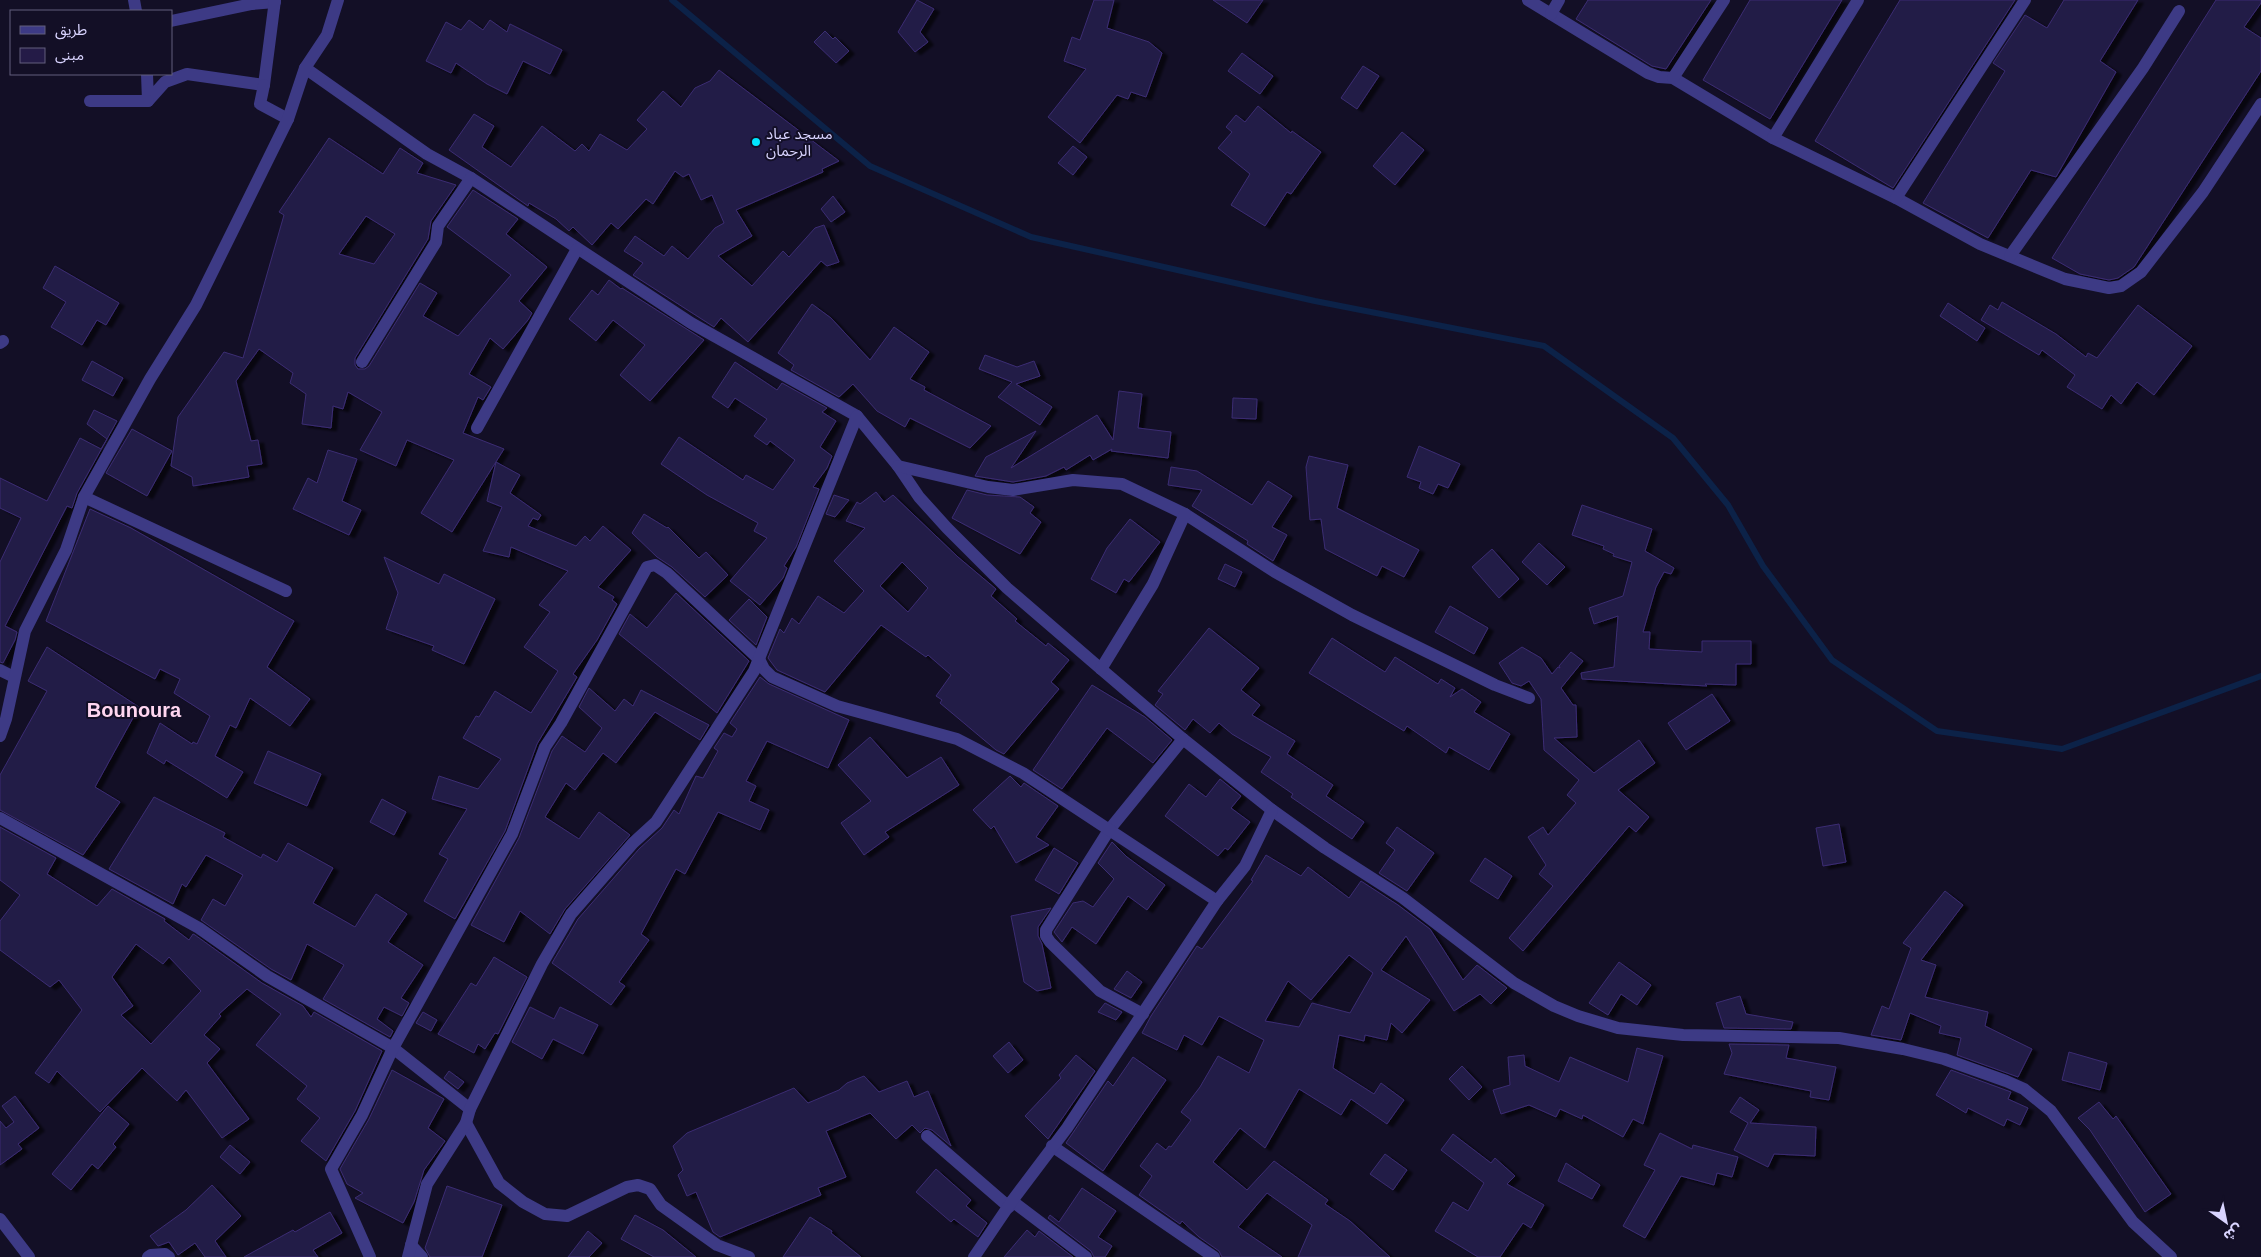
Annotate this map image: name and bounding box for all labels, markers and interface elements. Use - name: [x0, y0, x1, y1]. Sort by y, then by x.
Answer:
- legend: [10, 10, 172, 75]
- text: طريق: [55, 21, 87, 40]
- text: مبنى: [55, 46, 84, 64]
- place label: مسجد عباد الرحمان: [766, 125, 833, 160]
- marker: مسجد عباد الرحمان: [750, 136, 762, 148]
- district label: Bounoura: [87, 699, 182, 721]
- north arrow: [2201, 1197, 2251, 1247]
- text: ش: [2221, 1221, 2245, 1245]

